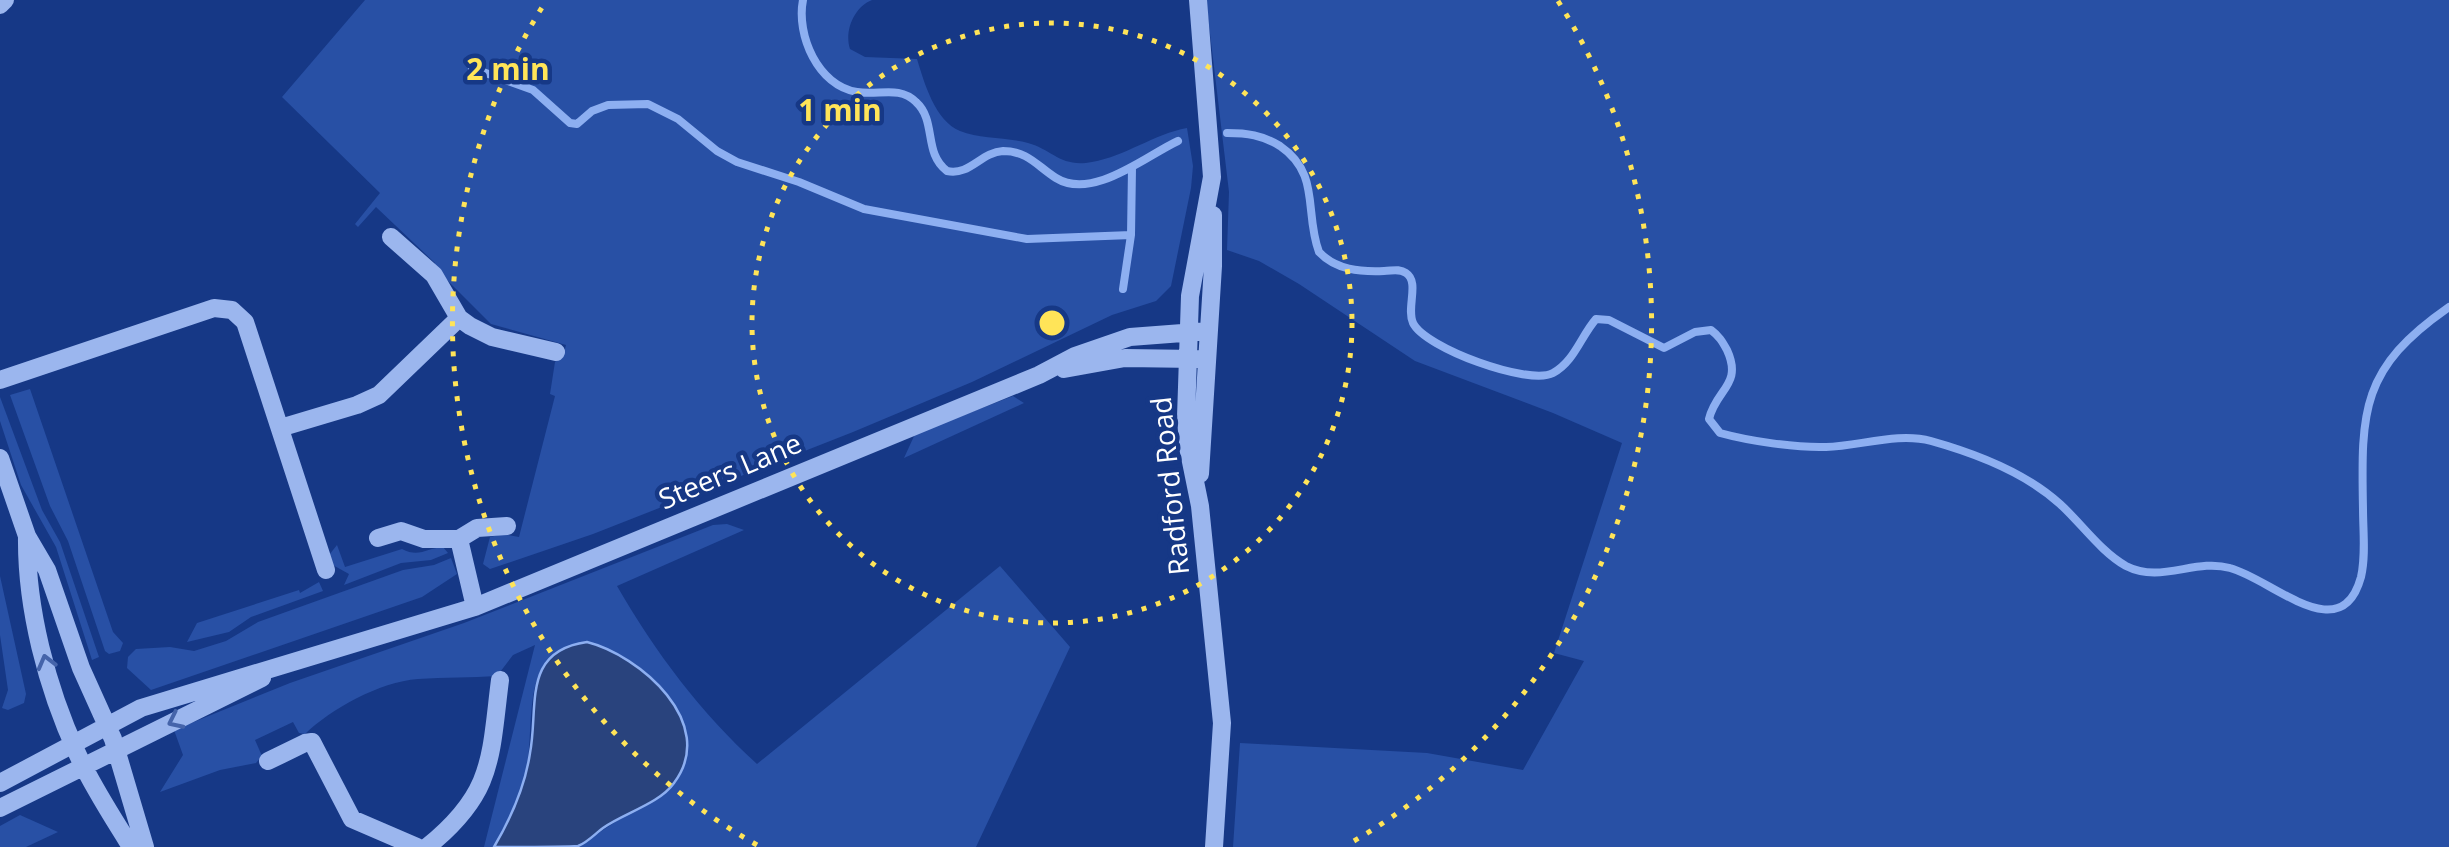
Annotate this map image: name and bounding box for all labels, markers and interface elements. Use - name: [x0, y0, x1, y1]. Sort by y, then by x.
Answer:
- text: 2 min: [466, 48, 550, 89]
- text: 1 min: [798, 89, 882, 130]
- centre of rings: [1034, 305, 1070, 341]
- street label: Radford Road: [1141, 395, 1197, 577]
- street label: Steers Lane: [652, 423, 807, 517]
- one-way arrow: [37, 653, 58, 671]
- one-way arrow: [167, 709, 185, 729]

